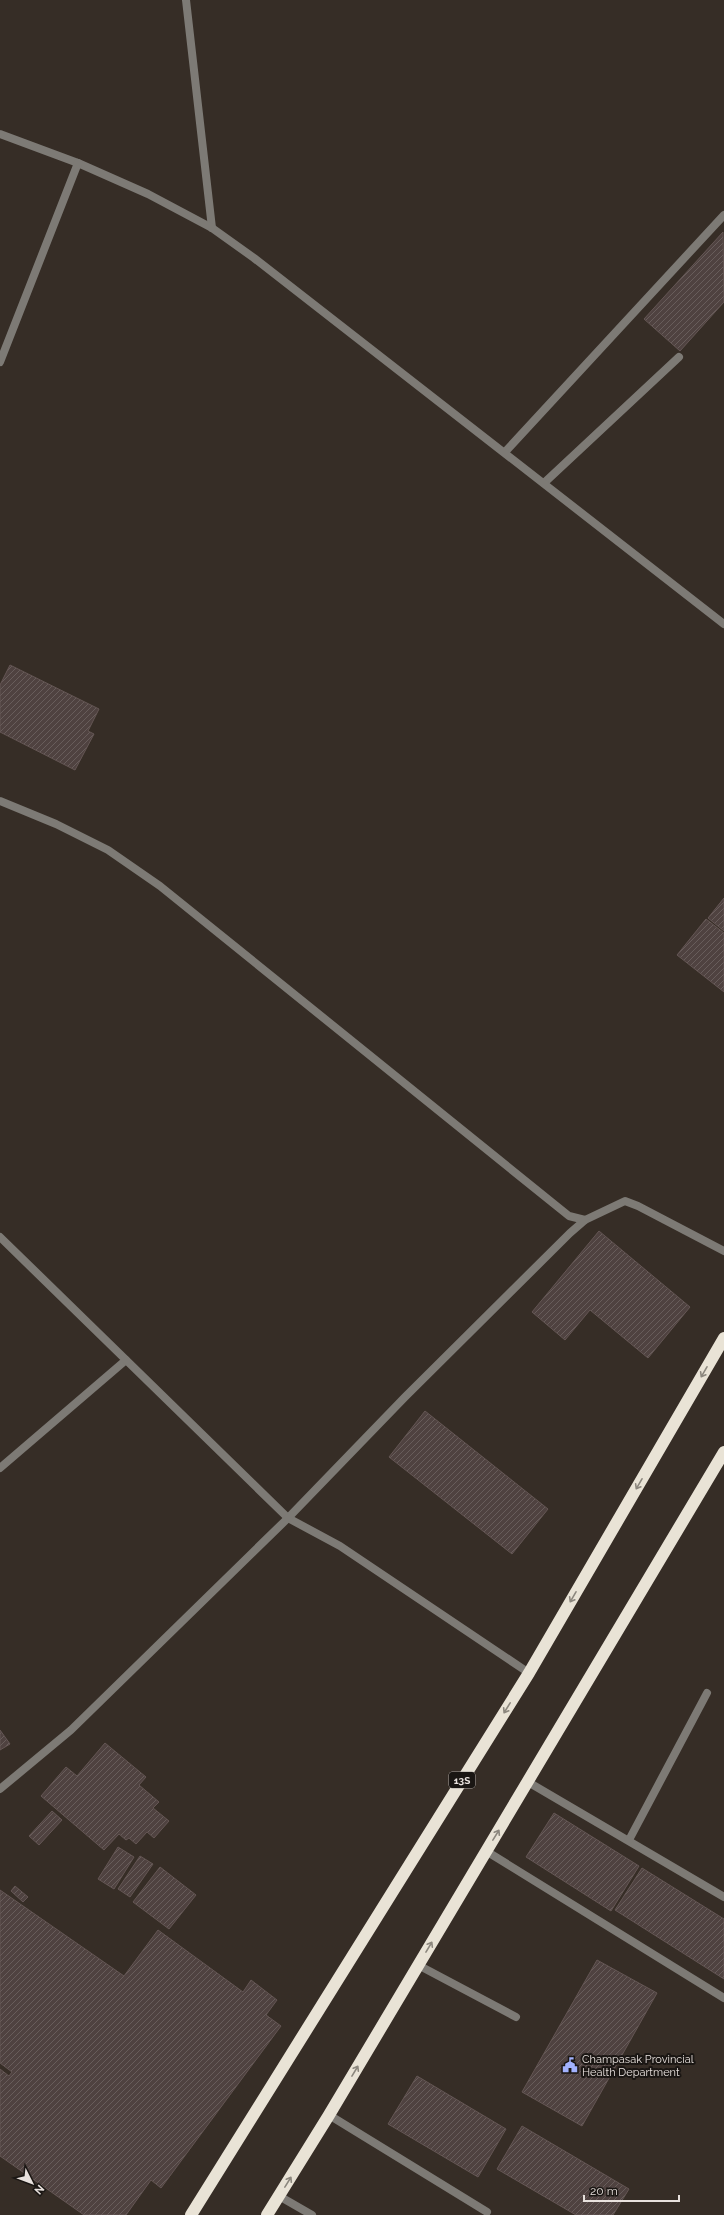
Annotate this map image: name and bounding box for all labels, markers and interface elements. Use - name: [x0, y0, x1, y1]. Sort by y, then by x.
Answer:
- one-way arrow: [700, 1366, 708, 1378]
- one-way arrow: [634, 1478, 642, 1490]
- one-way arrow: [569, 1591, 577, 1603]
- one-way arrow: [503, 1702, 511, 1713]
- road number: 13S: [449, 1772, 475, 1788]
- one-way arrow: [492, 1829, 500, 1841]
- one-way arrow: [425, 1941, 433, 1953]
- place label: Champasak Provincial Health Department: [582, 2053, 694, 2079]
- public building icon: Champasak Provincial Health Department: [561, 2056, 579, 2074]
- one-way arrow: [352, 2065, 360, 2077]
- north arrow: [12, 2163, 52, 2203]
- one-way arrow: [284, 2176, 292, 2188]
- scale bar: [584, 2177, 679, 2203]
- text: N: [31, 2182, 47, 2197]
- text: 20 m: [590, 2184, 618, 2198]

